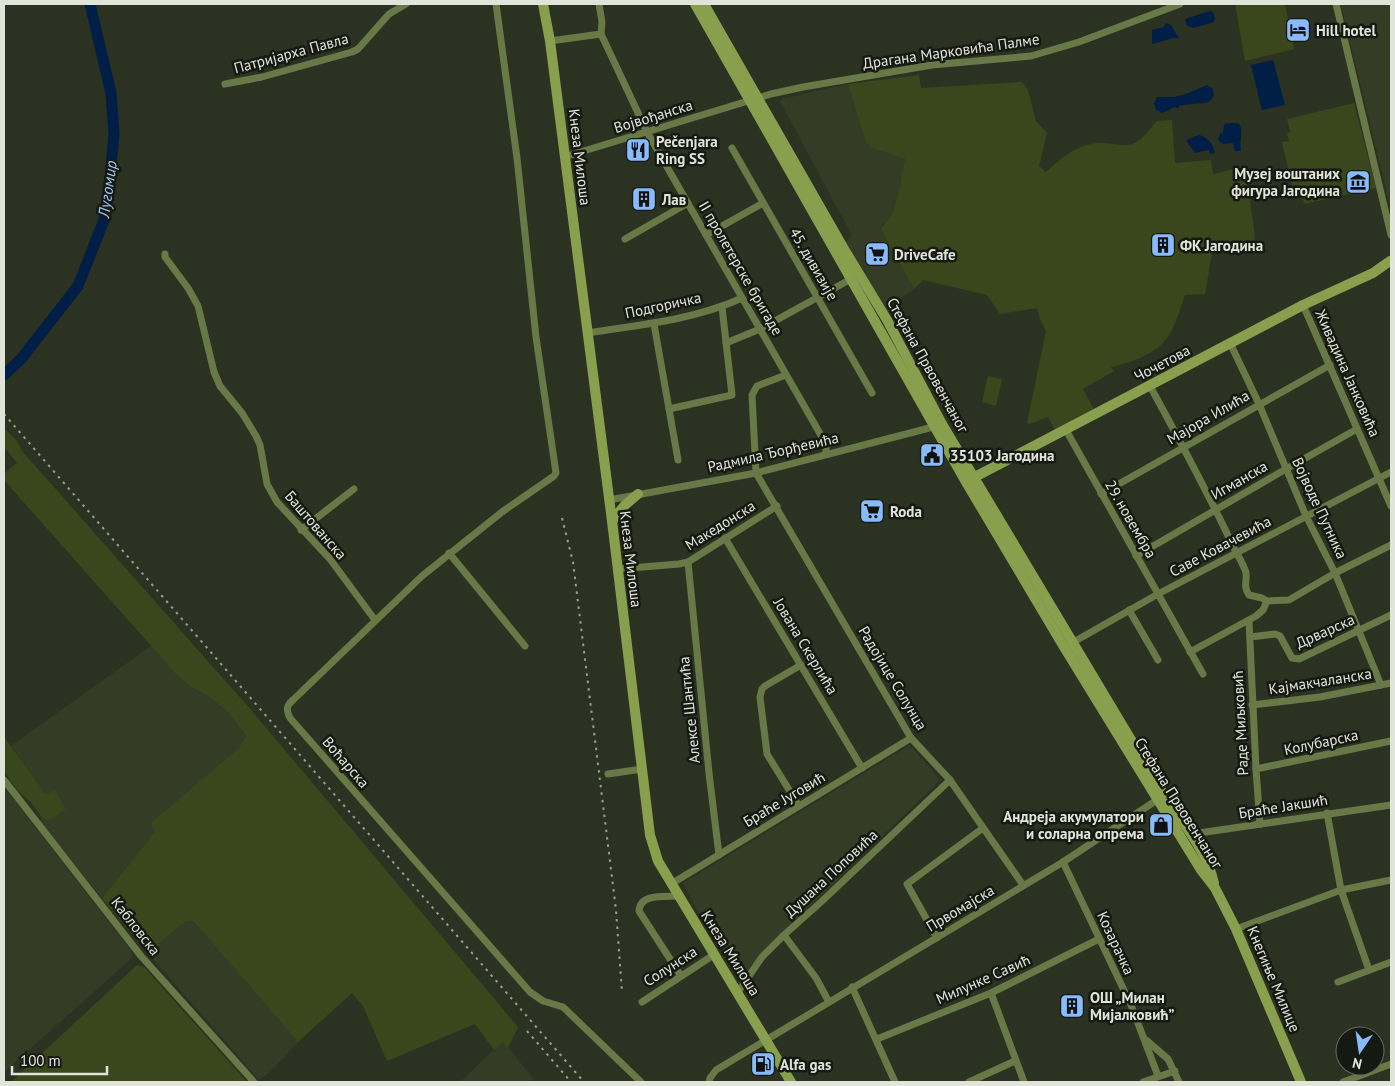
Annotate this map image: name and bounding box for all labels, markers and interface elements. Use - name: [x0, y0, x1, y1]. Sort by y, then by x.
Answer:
- hotel icon: Hill hotel: [1285, 17, 1311, 43]
- place label: Hill hotel: [1316, 21, 1376, 40]
- street label: Патријарха Павла: [232, 29, 350, 77]
- street label: Драгана Марковића Палме: [861, 29, 1041, 73]
- street label: Војвођанска: [611, 95, 695, 137]
- street label: Кнеза Милоша: [565, 108, 595, 206]
- place label: Pečenjara Ring SS: [656, 132, 718, 168]
- restaurant icon: Pečenjara Ring SS: [625, 137, 651, 163]
- water label: Лугомир: [93, 159, 121, 220]
- place label: Музеј воштаних фигура Јагодина: [1231, 164, 1340, 200]
- museum icon: Музеј воштаних фигура Јагодина: [1345, 169, 1371, 195]
- building icon: Лав: [631, 186, 657, 212]
- place label: Лав: [661, 190, 687, 209]
- street label: II пролетерске бригаде: [695, 197, 787, 339]
- street label: 45. дивизије: [786, 224, 842, 304]
- building icon: ФК Јагодина: [1150, 232, 1176, 258]
- place label: ФК Јагодина: [1180, 236, 1263, 255]
- supermarket icon: DriveCafe: [864, 241, 890, 267]
- place label: DriveCafe: [894, 245, 956, 264]
- street label: Подгоричка: [623, 288, 703, 322]
- street label: Стефана Првовенчаног: [883, 294, 973, 436]
- street label: Живадина Јанковића: [1311, 305, 1385, 440]
- street label: Чочетова: [1131, 340, 1193, 386]
- street label: Мајора Илића: [1163, 386, 1253, 448]
- street label: Радмила Ђорђевића: [706, 428, 840, 476]
- public building icon: 35103 Јагодина: [919, 442, 945, 468]
- place label: 35103 Јагодина: [950, 446, 1055, 465]
- street label: Војводе Путника: [1288, 454, 1352, 562]
- street label: Игманска: [1207, 456, 1271, 504]
- street label: 29. новембра: [1101, 477, 1161, 561]
- street label: Баштованска: [281, 487, 351, 563]
- street label: Македонска: [681, 496, 759, 554]
- supermarket icon: Roda: [859, 498, 885, 524]
- place label: Roda: [890, 502, 922, 521]
- street label: Кнеза Милоша: [616, 510, 646, 608]
- street label: Саве Ковачевића: [1166, 511, 1274, 581]
- street label: Јована Скерлића: [769, 593, 842, 698]
- street label: Дрварска: [1293, 610, 1357, 652]
- street label: Радојице Солунца: [855, 623, 931, 733]
- street label: Алексе Шантића: [674, 656, 704, 764]
- street label: Кајмакчаланска: [1267, 663, 1373, 699]
- street label: Раде Миљковић: [1228, 670, 1252, 776]
- street label: Колубарска: [1282, 725, 1360, 759]
- street label: Воћарска: [319, 732, 373, 792]
- street label: Стефана Првовенчаног: [1131, 734, 1227, 873]
- street label: Браће Југовић: [740, 767, 828, 831]
- street label: Браће Јакшић: [1237, 790, 1329, 822]
- place label: Андреја акумулатори и соларна опрема: [1003, 807, 1144, 843]
- shop icon: Андреја акумулатори и соларна опрема: [1148, 812, 1174, 838]
- street label: Душана Поповића: [781, 825, 881, 921]
- street label: Првомајска: [923, 880, 997, 936]
- street label: Кабловска: [107, 893, 165, 959]
- street label: Кнеза Милоша: [697, 907, 765, 999]
- street label: Козарачка: [1093, 908, 1139, 978]
- street label: Кнегиње Милице: [1243, 923, 1305, 1035]
- street label: Солунска: [640, 942, 700, 990]
- street label: Милунке Савић: [933, 950, 1033, 1008]
- place label: ОШ „Милан Мијалковић”: [1090, 988, 1175, 1024]
- building icon: ОШ „Милан Мијалковић”: [1059, 993, 1085, 1019]
- north arrow: [1335, 1026, 1385, 1076]
- scale bar: [12, 1044, 108, 1076]
- text: 100 m: [20, 1051, 61, 1070]
- fuel station icon: Alfa gas: [750, 1051, 776, 1077]
- text: N: [1351, 1054, 1364, 1073]
- place label: Alfa gas: [780, 1055, 831, 1074]

